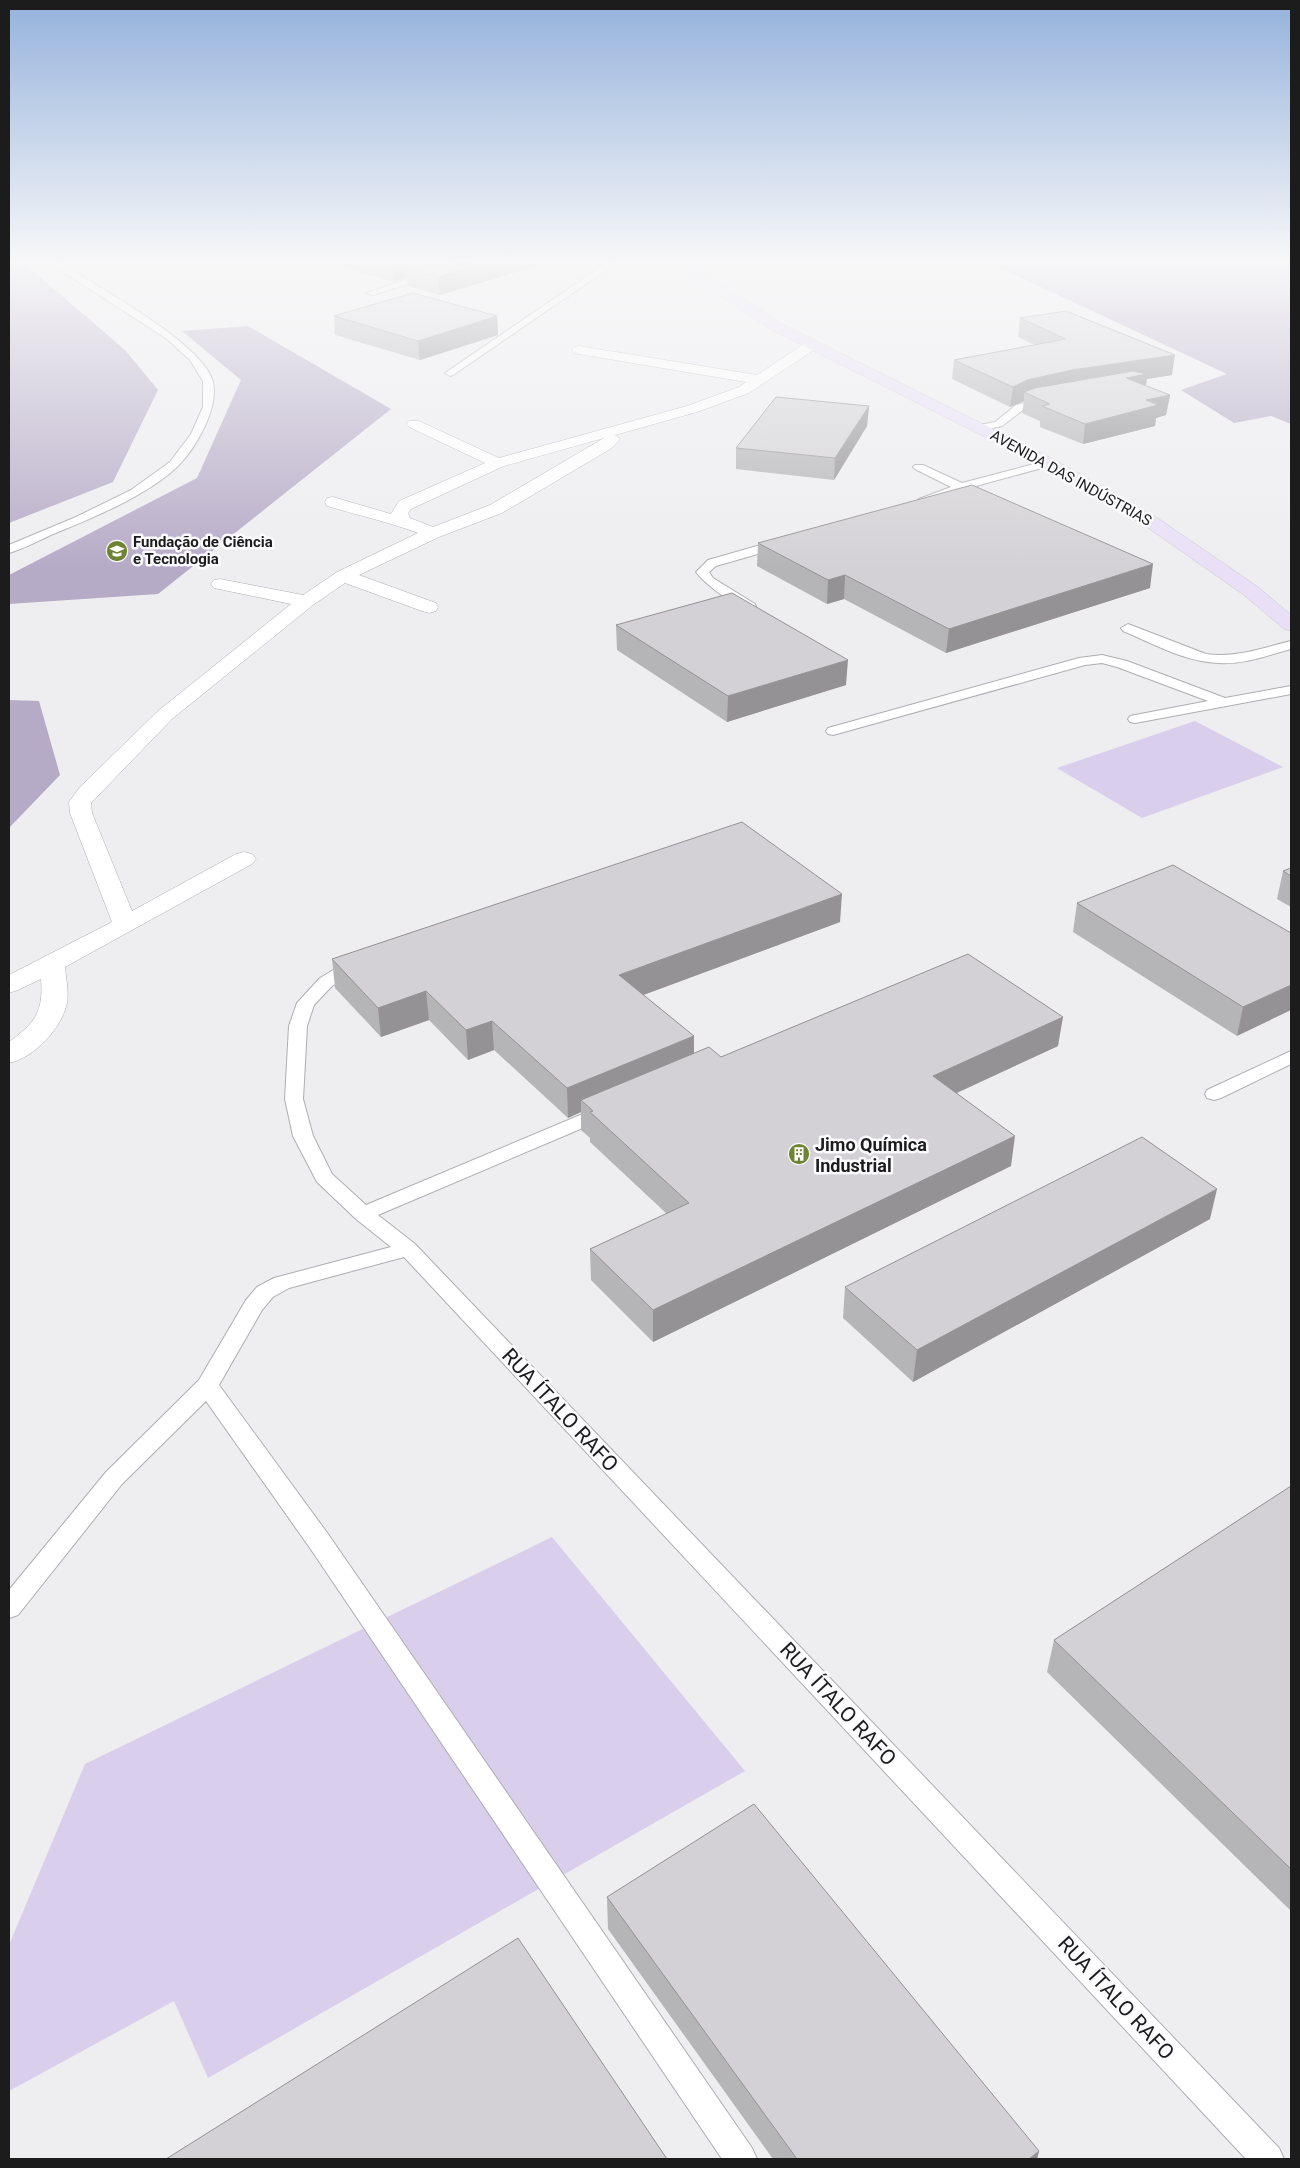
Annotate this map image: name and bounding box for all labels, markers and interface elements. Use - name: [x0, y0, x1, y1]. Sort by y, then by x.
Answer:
- street label: AVENIDA DAS INDÚSTRIAS: [987, 426, 1155, 530]
- place label: Fundação de Ciência e Tecnologia: [133, 533, 273, 568]
- school or university icon: Fundação de Ciência e Tecnologia: [105, 539, 129, 563]
- place label: Jimo Química Industrial: [815, 1134, 927, 1176]
- building icon: Jimo Química Industrial: [787, 1142, 811, 1166]
- street label: RUA ÍTALO RAFO: [497, 1344, 623, 1476]
- street label: RUA ÍTALO RAFO: [775, 1638, 901, 1770]
- street label: RUA ÍTALO RAFO: [1053, 1932, 1179, 2064]

